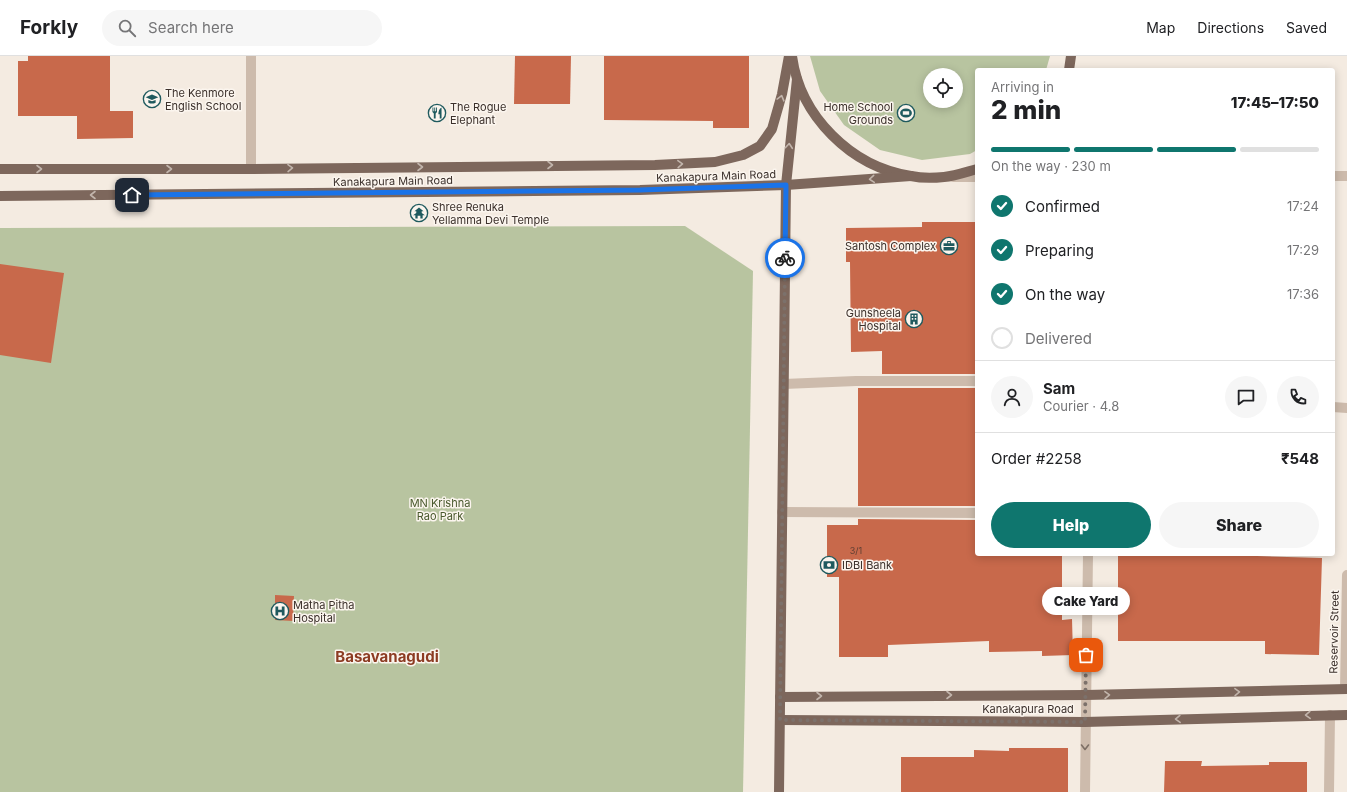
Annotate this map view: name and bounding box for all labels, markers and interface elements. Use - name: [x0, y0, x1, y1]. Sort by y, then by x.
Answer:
- search box: [102, 10, 382, 46]
- text: Forkly: [20, 16, 78, 39]
- icon: search: [116, 17, 138, 39]
- text: Search here: [148, 18, 234, 37]
- text: Map: [1146, 19, 1175, 36]
- text: Directions: [1197, 19, 1264, 36]
- text: Saved: [1286, 19, 1327, 36]
- map controls: [923, 68, 963, 108]
- button: locate: [923, 68, 963, 108]
- text: Arriving in: [991, 79, 1054, 95]
- place label: The Kenmore English School: [165, 86, 241, 113]
- school or university icon: The Kenmore English School: [142, 89, 162, 109]
- text: 17:45–17:50: [1231, 93, 1319, 112]
- text: 2 min: [991, 94, 1061, 125]
- one-way arrow: [776, 95, 785, 102]
- place label: The Rogue Elephant: [450, 100, 506, 127]
- place label: Home School Grounds: [823, 100, 893, 127]
- restaurant icon: The Rogue Elephant: [427, 103, 447, 123]
- sports icon: Home School Grounds: [896, 103, 916, 123]
- one-way arrow: [785, 143, 794, 149]
- text: On the way · 230 m: [991, 158, 1111, 174]
- one-way arrow: [677, 159, 683, 168]
- one-way arrow: [547, 161, 553, 170]
- one-way arrow: [417, 162, 423, 171]
- one-way arrow: [287, 164, 293, 173]
- one-way arrow: [36, 165, 42, 173]
- one-way arrow: [166, 165, 172, 173]
- street label: Kanakapura Main Road: [656, 167, 776, 185]
- street label: Kanakapura Main Road: [333, 173, 453, 189]
- one-way arrow: [869, 175, 875, 184]
- pin: [115, 178, 149, 212]
- icon: home: [121, 184, 143, 206]
- one-way arrow: [90, 191, 96, 199]
- icon: check: [991, 195, 1013, 217]
- text: Confirmed: [1025, 197, 1100, 216]
- text: 17:24: [1287, 198, 1319, 214]
- place label: Shree Renuka Yellamma Devi Temple: [432, 200, 549, 227]
- temple icon: Shree Renuka Yellamma Devi Temple: [409, 203, 429, 223]
- office icon: Santosh Complex: [939, 236, 959, 256]
- courier: [765, 238, 805, 278]
- place label: Santosh Complex: [845, 239, 936, 253]
- icon: check: [991, 239, 1013, 261]
- text: Preparing: [1025, 241, 1094, 260]
- text: 17:29: [1287, 242, 1319, 258]
- icon: bike: [774, 247, 796, 269]
- icon: check: [991, 283, 1013, 305]
- text: On the way: [1025, 285, 1105, 304]
- text: 17:36: [1287, 286, 1319, 302]
- place label: Gunsheela Hospital: [846, 306, 901, 333]
- building icon: Gunsheela Hospital: [904, 309, 924, 329]
- text: Delivered: [1025, 329, 1092, 348]
- button: person: [991, 376, 1033, 418]
- button: chat: [1225, 376, 1267, 418]
- button: phone: [1277, 376, 1319, 418]
- text: Sam: [1043, 379, 1075, 398]
- text: Courier · 4.8: [1043, 398, 1119, 414]
- text: Order #2258: [991, 449, 1082, 468]
- text: ₹548: [1281, 449, 1319, 468]
- park label: MN Krishna Rao Park: [410, 496, 470, 523]
- button: Help: [991, 502, 1151, 548]
- button: Share: [1159, 502, 1319, 548]
- house number: 3/1: [850, 545, 862, 556]
- bank icon: IDBI Bank: [819, 555, 839, 575]
- place label: IDBI Bank: [842, 558, 892, 572]
- callout: Cake Yard: [1042, 587, 1130, 615]
- street label: Reservoir Street: [1326, 590, 1342, 674]
- text: Cake Yard: [1054, 593, 1118, 609]
- place label: Matha Pitha Hospital: [293, 598, 354, 625]
- hospital icon: Matha Pitha Hospital: [270, 601, 290, 621]
- pin: [1069, 638, 1103, 672]
- icon: bag: [1075, 644, 1097, 666]
- district label: Basavanagudi: [335, 647, 439, 666]
- one-way arrow: [1234, 688, 1240, 696]
- one-way arrow: [946, 691, 952, 699]
- one-way arrow: [1104, 691, 1110, 699]
- one-way arrow: [816, 692, 822, 700]
- street label: Kanakapura Road: [982, 702, 1074, 716]
- one-way arrow: [1305, 711, 1311, 720]
- one-way arrow: [1175, 715, 1181, 723]
- one-way arrow: [1081, 744, 1089, 750]

